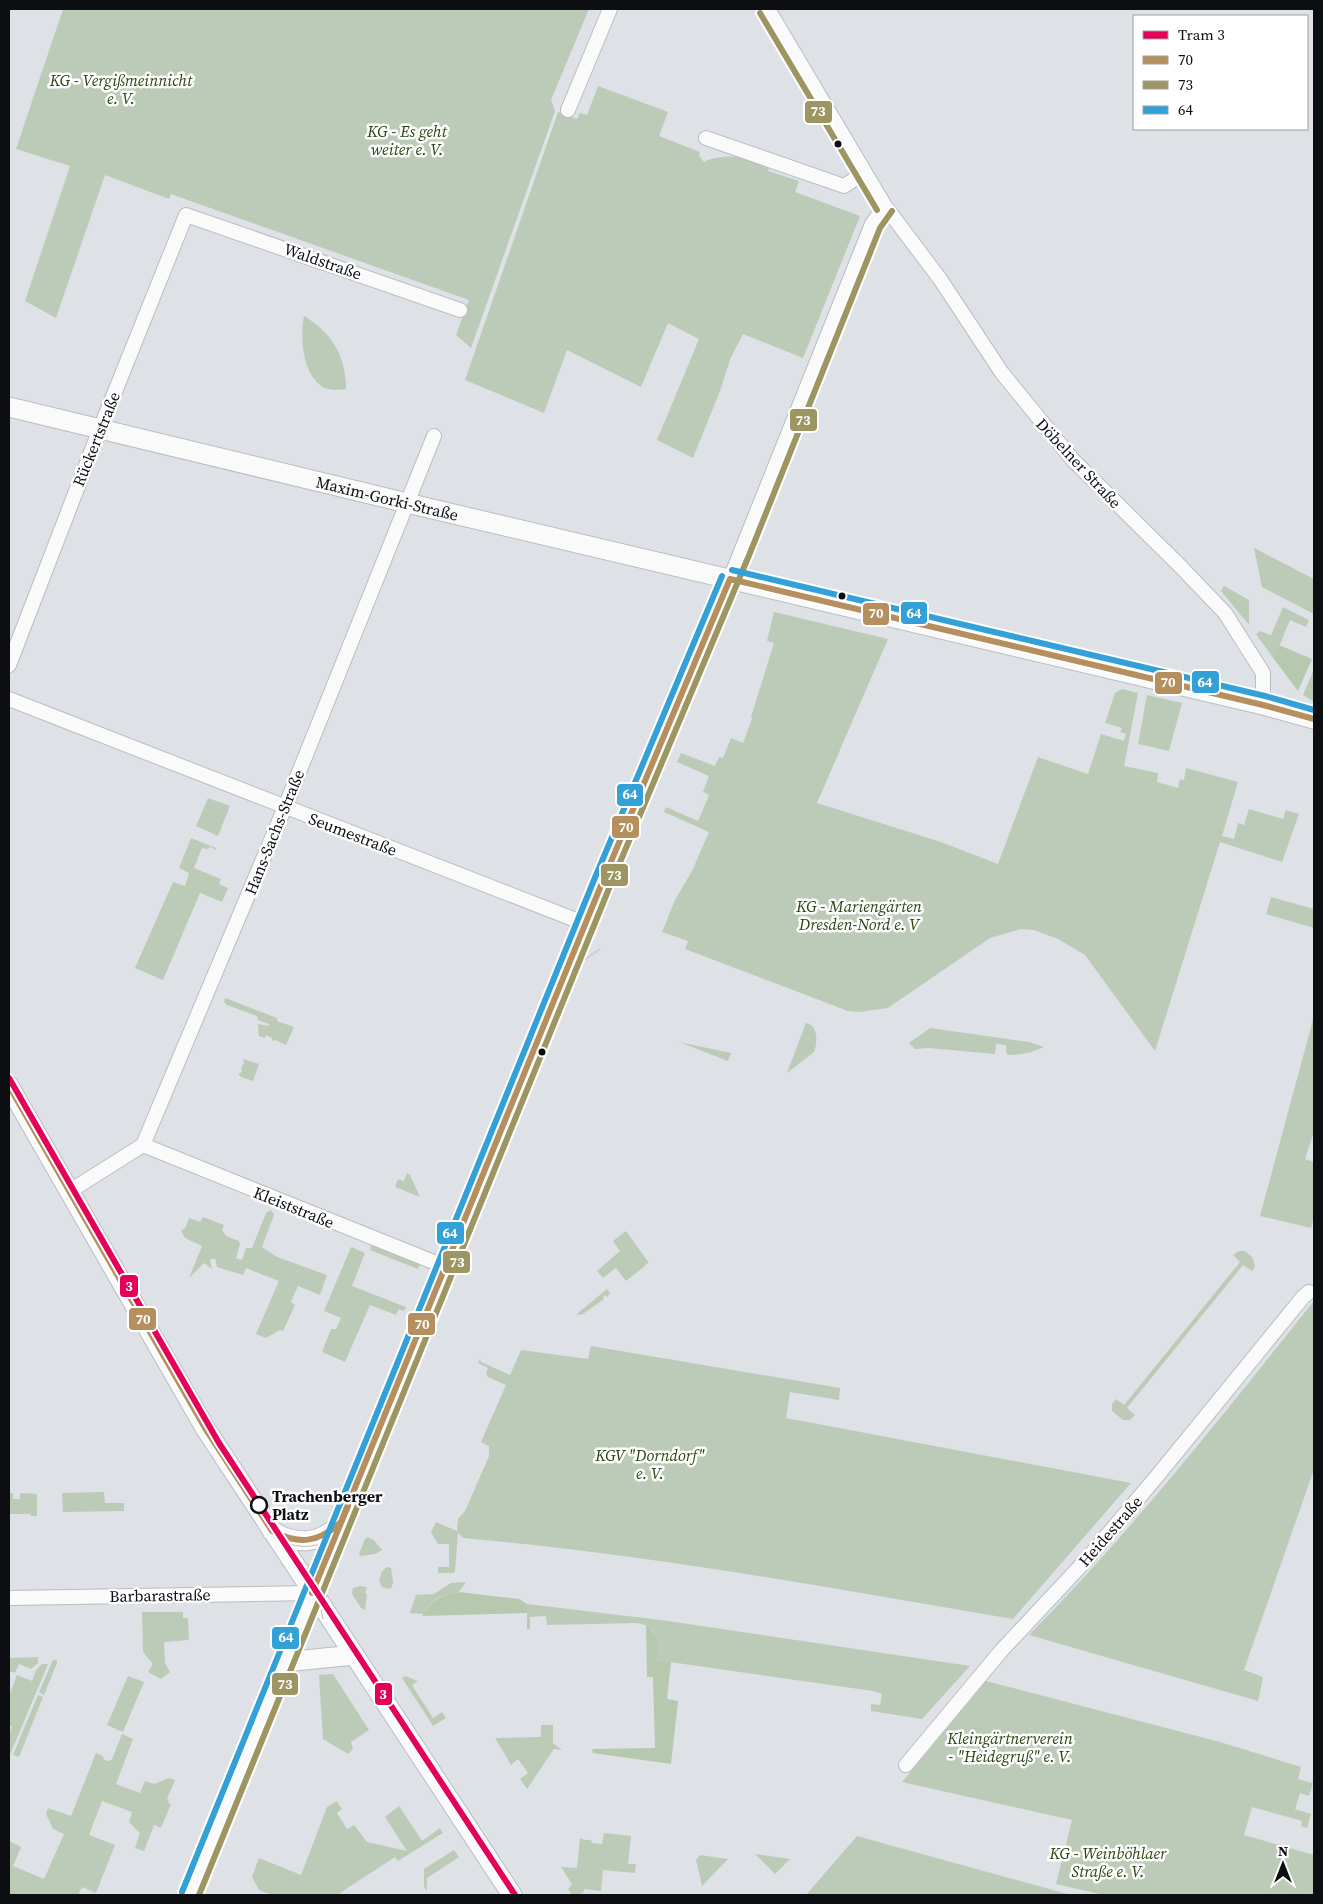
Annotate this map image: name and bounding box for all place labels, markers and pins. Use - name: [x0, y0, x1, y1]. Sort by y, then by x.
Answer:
- unlabelled marker: [833, 139, 843, 149]
- unlabelled marker: [837, 591, 847, 601]
- unlabelled marker: [537, 1047, 547, 1057]
- place label: Trachenberger Platz: [272, 1485, 383, 1525]
- marker: Trachenberger Platz: [250, 1496, 268, 1514]

